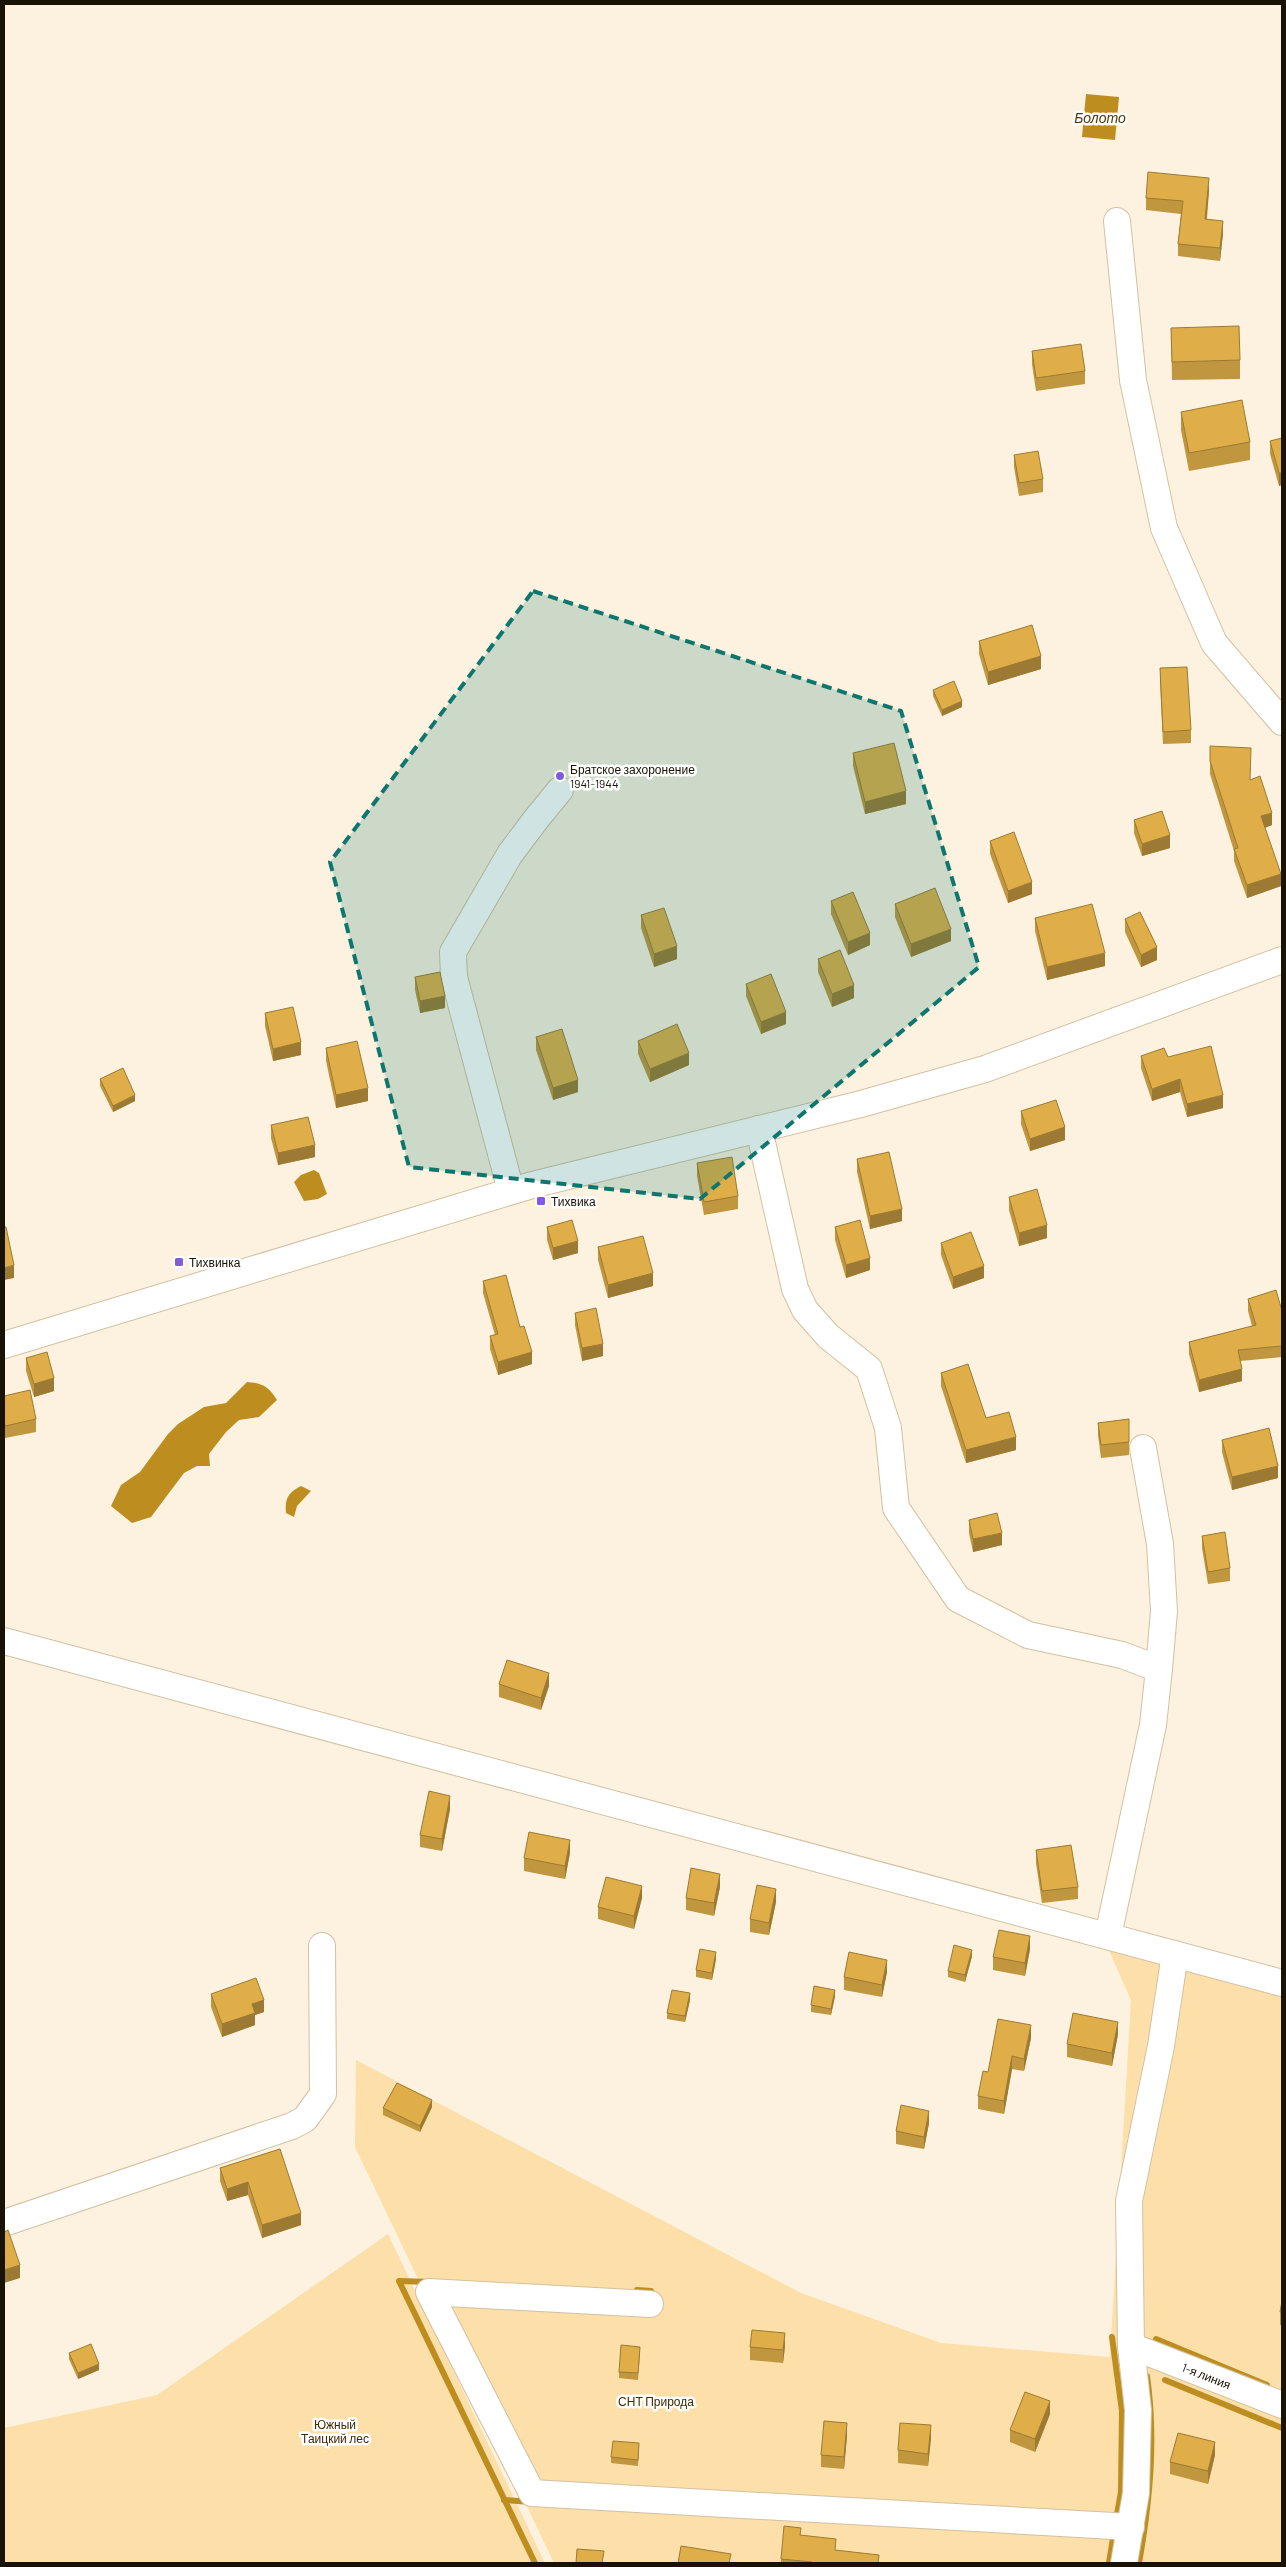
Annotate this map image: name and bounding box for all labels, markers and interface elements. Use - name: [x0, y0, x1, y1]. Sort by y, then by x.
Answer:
- water label: Болото: [1074, 109, 1126, 126]
- place label: Братское захоронение 1941-1944: [570, 762, 695, 790]
- marker: Братское захоронение 1941-1944: [554, 770, 566, 782]
- place label: Тихвика: [551, 1194, 596, 1208]
- marker: Тихвика: [535, 1195, 547, 1207]
- place label: Тихвинка: [189, 1255, 241, 1269]
- marker: Тихвинка: [173, 1256, 185, 1268]
- street label: 1-я линия: [1180, 2360, 1233, 2391]
- park label: СНТ Природа: [618, 2394, 694, 2409]
- park label: Южный Таицкий лес: [301, 2417, 369, 2446]

